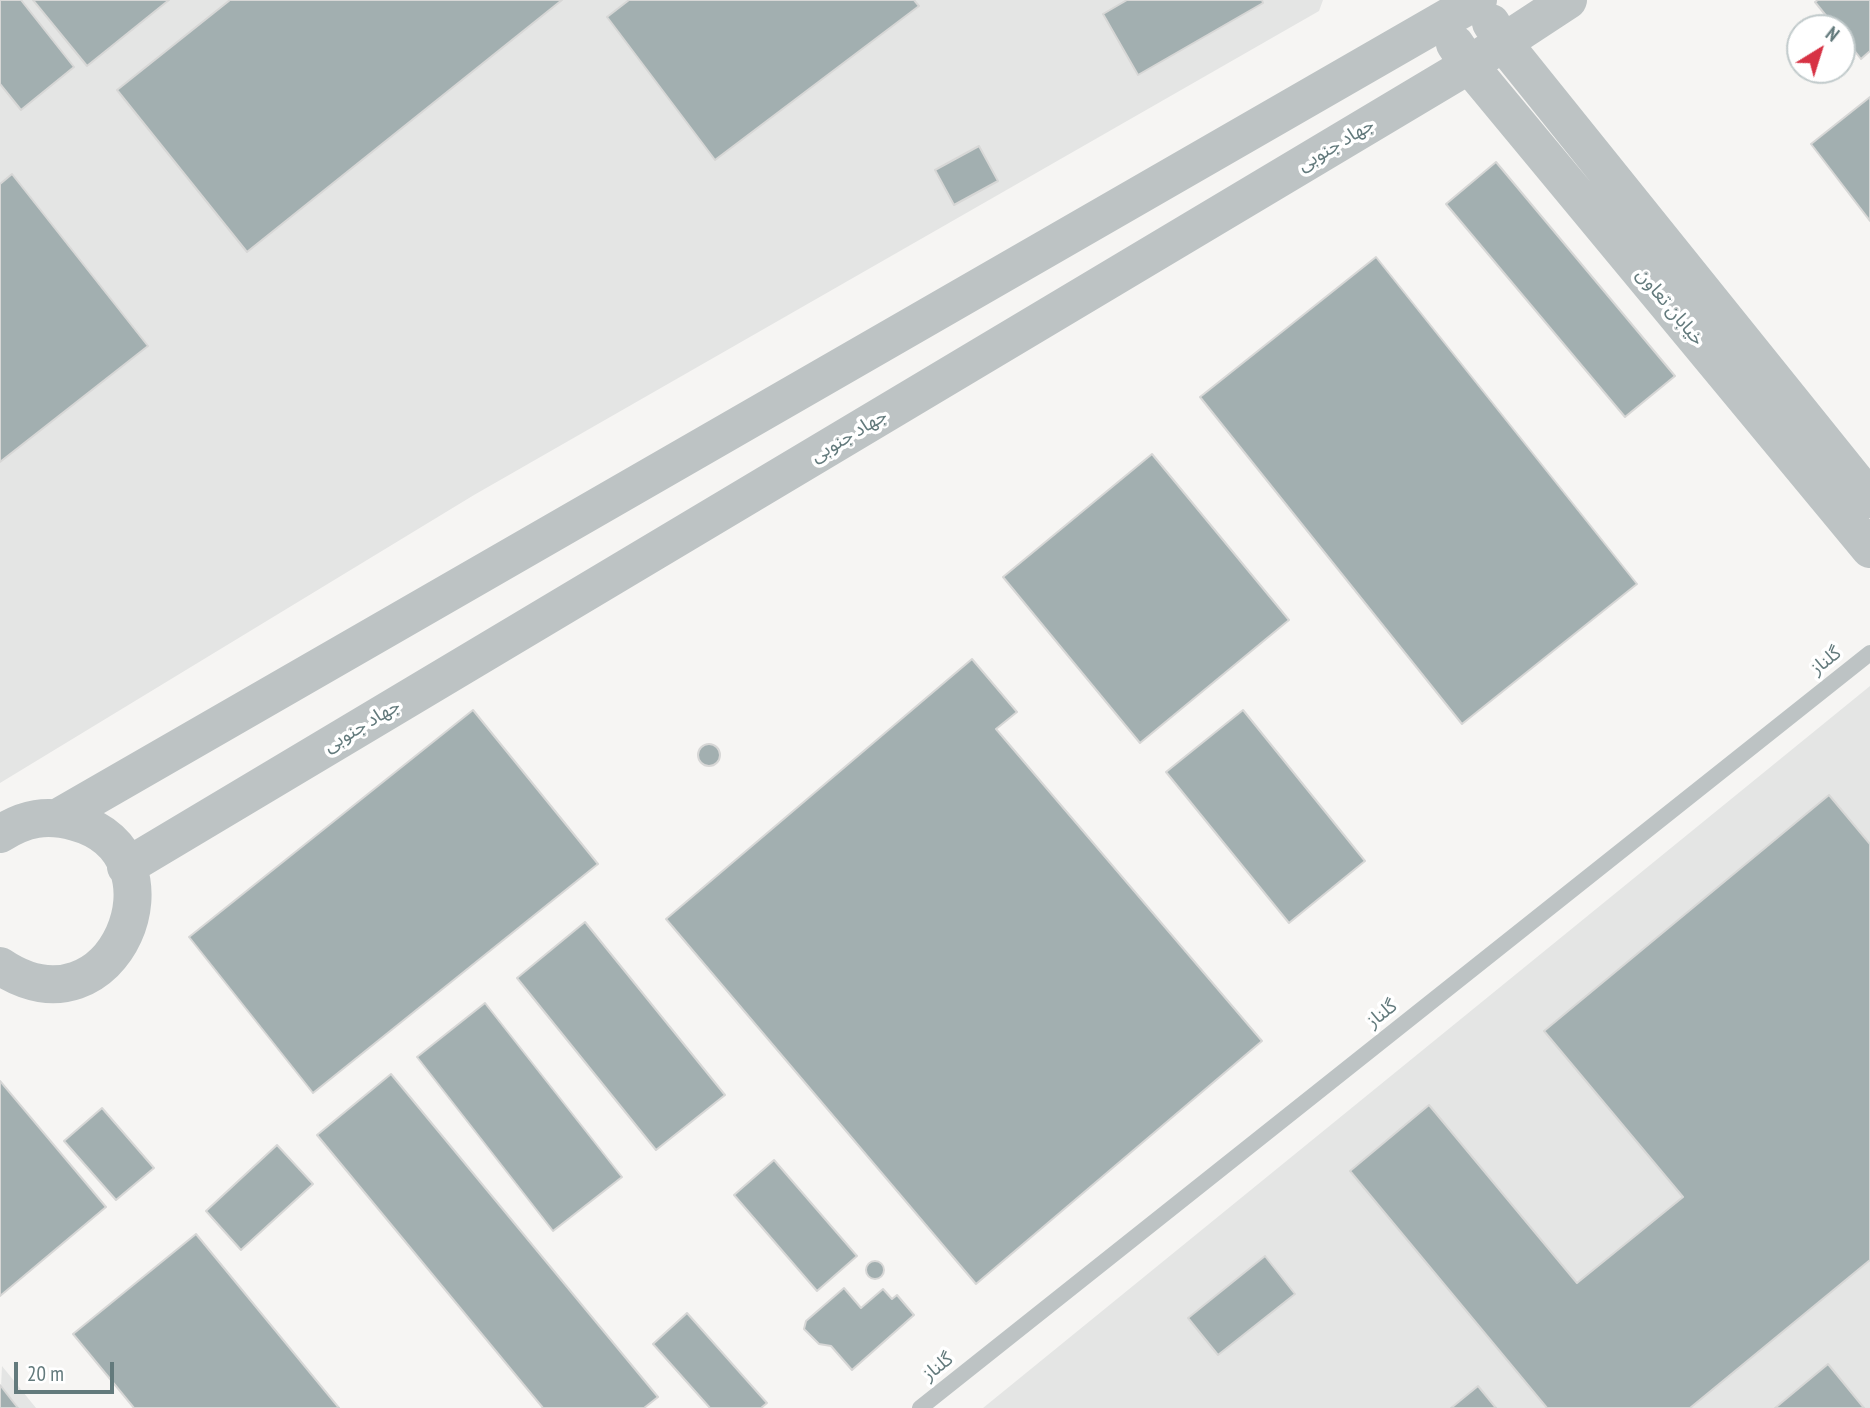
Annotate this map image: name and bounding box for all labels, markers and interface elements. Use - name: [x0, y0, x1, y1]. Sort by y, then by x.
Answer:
- north arrow: [1786, 14, 1856, 84]
- text: N: [1821, 21, 1844, 47]
- street label: جهاد جنوبی: [1294, 113, 1378, 177]
- street label: خیابان تعاون: [1631, 264, 1709, 350]
- street label: جهاد جنوبی: [807, 404, 891, 468]
- street label: گلناز: [1806, 642, 1846, 680]
- street label: جهاد جنوبی: [320, 694, 404, 758]
- street label: گلناز: [1362, 995, 1402, 1033]
- scale bar: [18, 1348, 117, 1392]
- street label: گلناز: [918, 1348, 958, 1386]
- text: 20 m: [27, 1360, 64, 1387]

